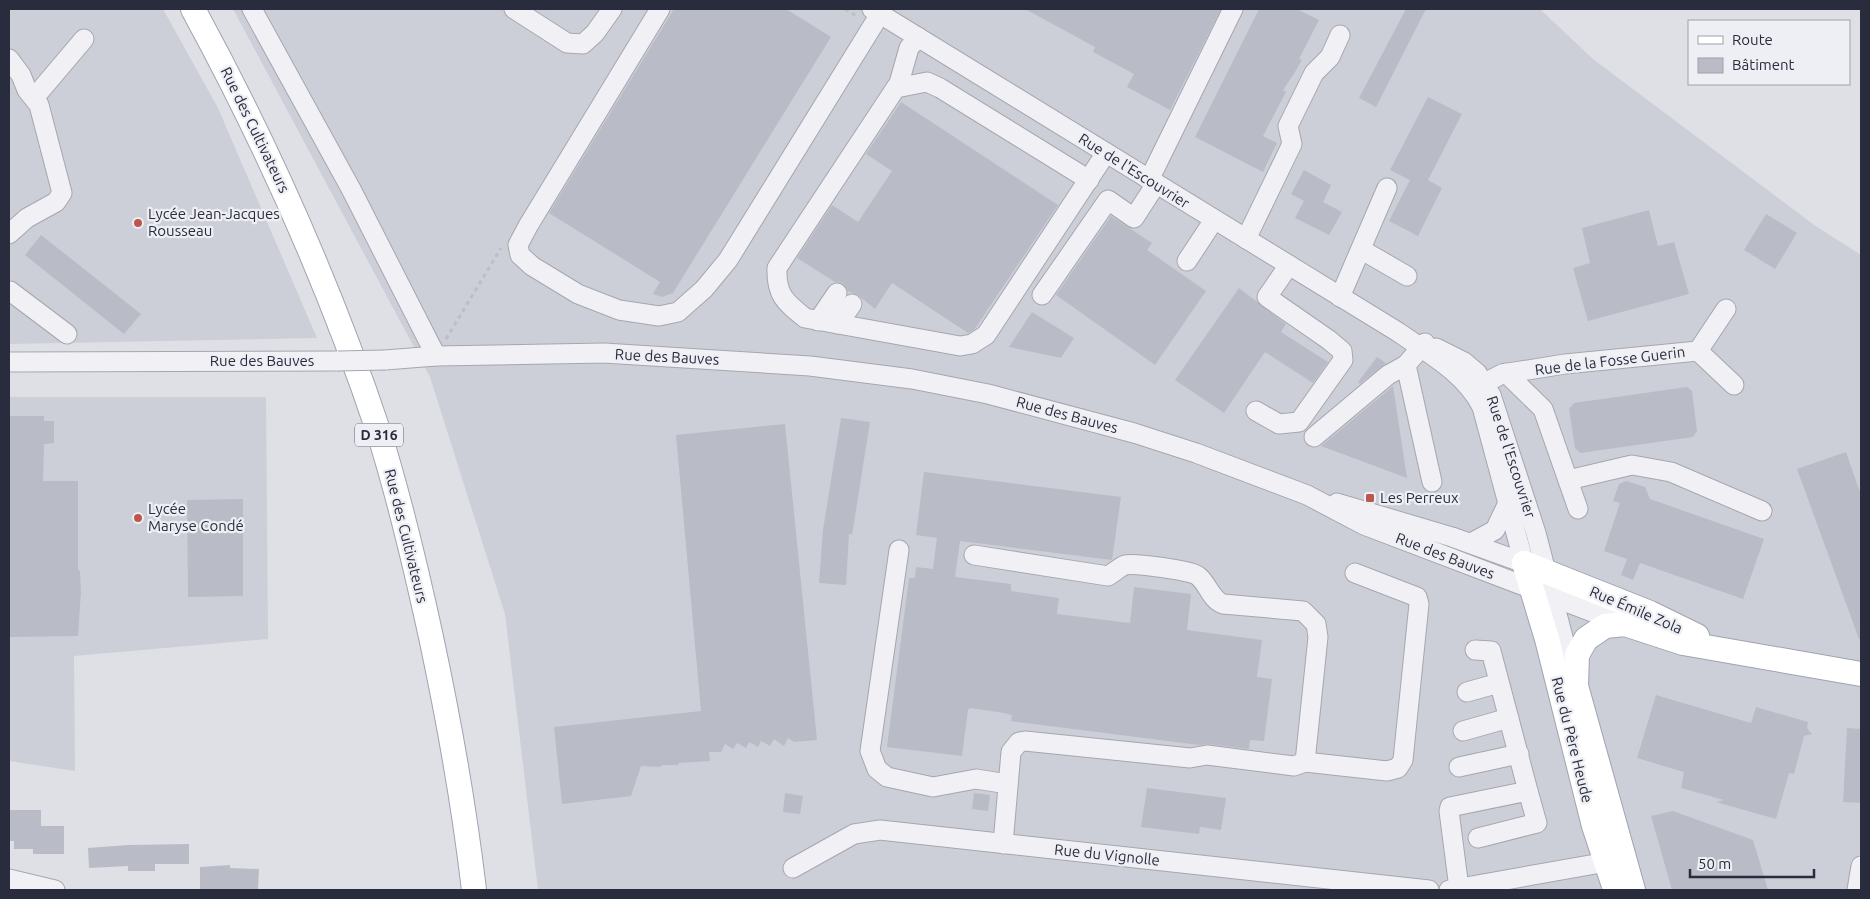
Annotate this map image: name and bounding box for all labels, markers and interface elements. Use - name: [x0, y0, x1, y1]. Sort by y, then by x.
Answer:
- legend: [1688, 20, 1850, 85]
- text: Route: [1732, 31, 1773, 48]
- text: Bâtiment: [1732, 56, 1795, 73]
- street label: Rue des Cultivateurs: [218, 64, 293, 195]
- street label: Rue de l'Escouvrier: [1076, 130, 1193, 212]
- place label: Lycée Jean-Jacques Rousseau: [148, 205, 280, 239]
- marker: Lycée Jean-Jacques Rousseau: [132, 217, 144, 229]
- street label: Rue de la Fosse Guerin: [1534, 343, 1686, 378]
- street label: Rue des Bauves: [614, 345, 720, 368]
- street label: Rue des Bauves: [210, 352, 314, 369]
- street label: Rue des Bauves: [1014, 393, 1120, 436]
- street label: Rue de l'Escouvrier: [1484, 394, 1539, 520]
- road number: D 316: [355, 424, 403, 446]
- street label: Rue des Cultivateurs: [382, 467, 431, 605]
- place label: Les Perreux: [1380, 489, 1459, 506]
- marker: Les Perreux: [1364, 492, 1376, 504]
- place label: Lycée Maryse Condé: [148, 500, 244, 534]
- marker: Lycée Maryse Condé: [132, 512, 144, 524]
- street label: Rue des Bauves: [1393, 529, 1497, 582]
- street label: Rue Émile Zola: [1587, 582, 1685, 637]
- street label: Rue du Père Heude: [1549, 675, 1596, 805]
- street label: Rue du Vignolle: [1053, 841, 1161, 869]
- scale bar: [1690, 846, 1814, 878]
- text: 50 m: [1698, 855, 1731, 872]

